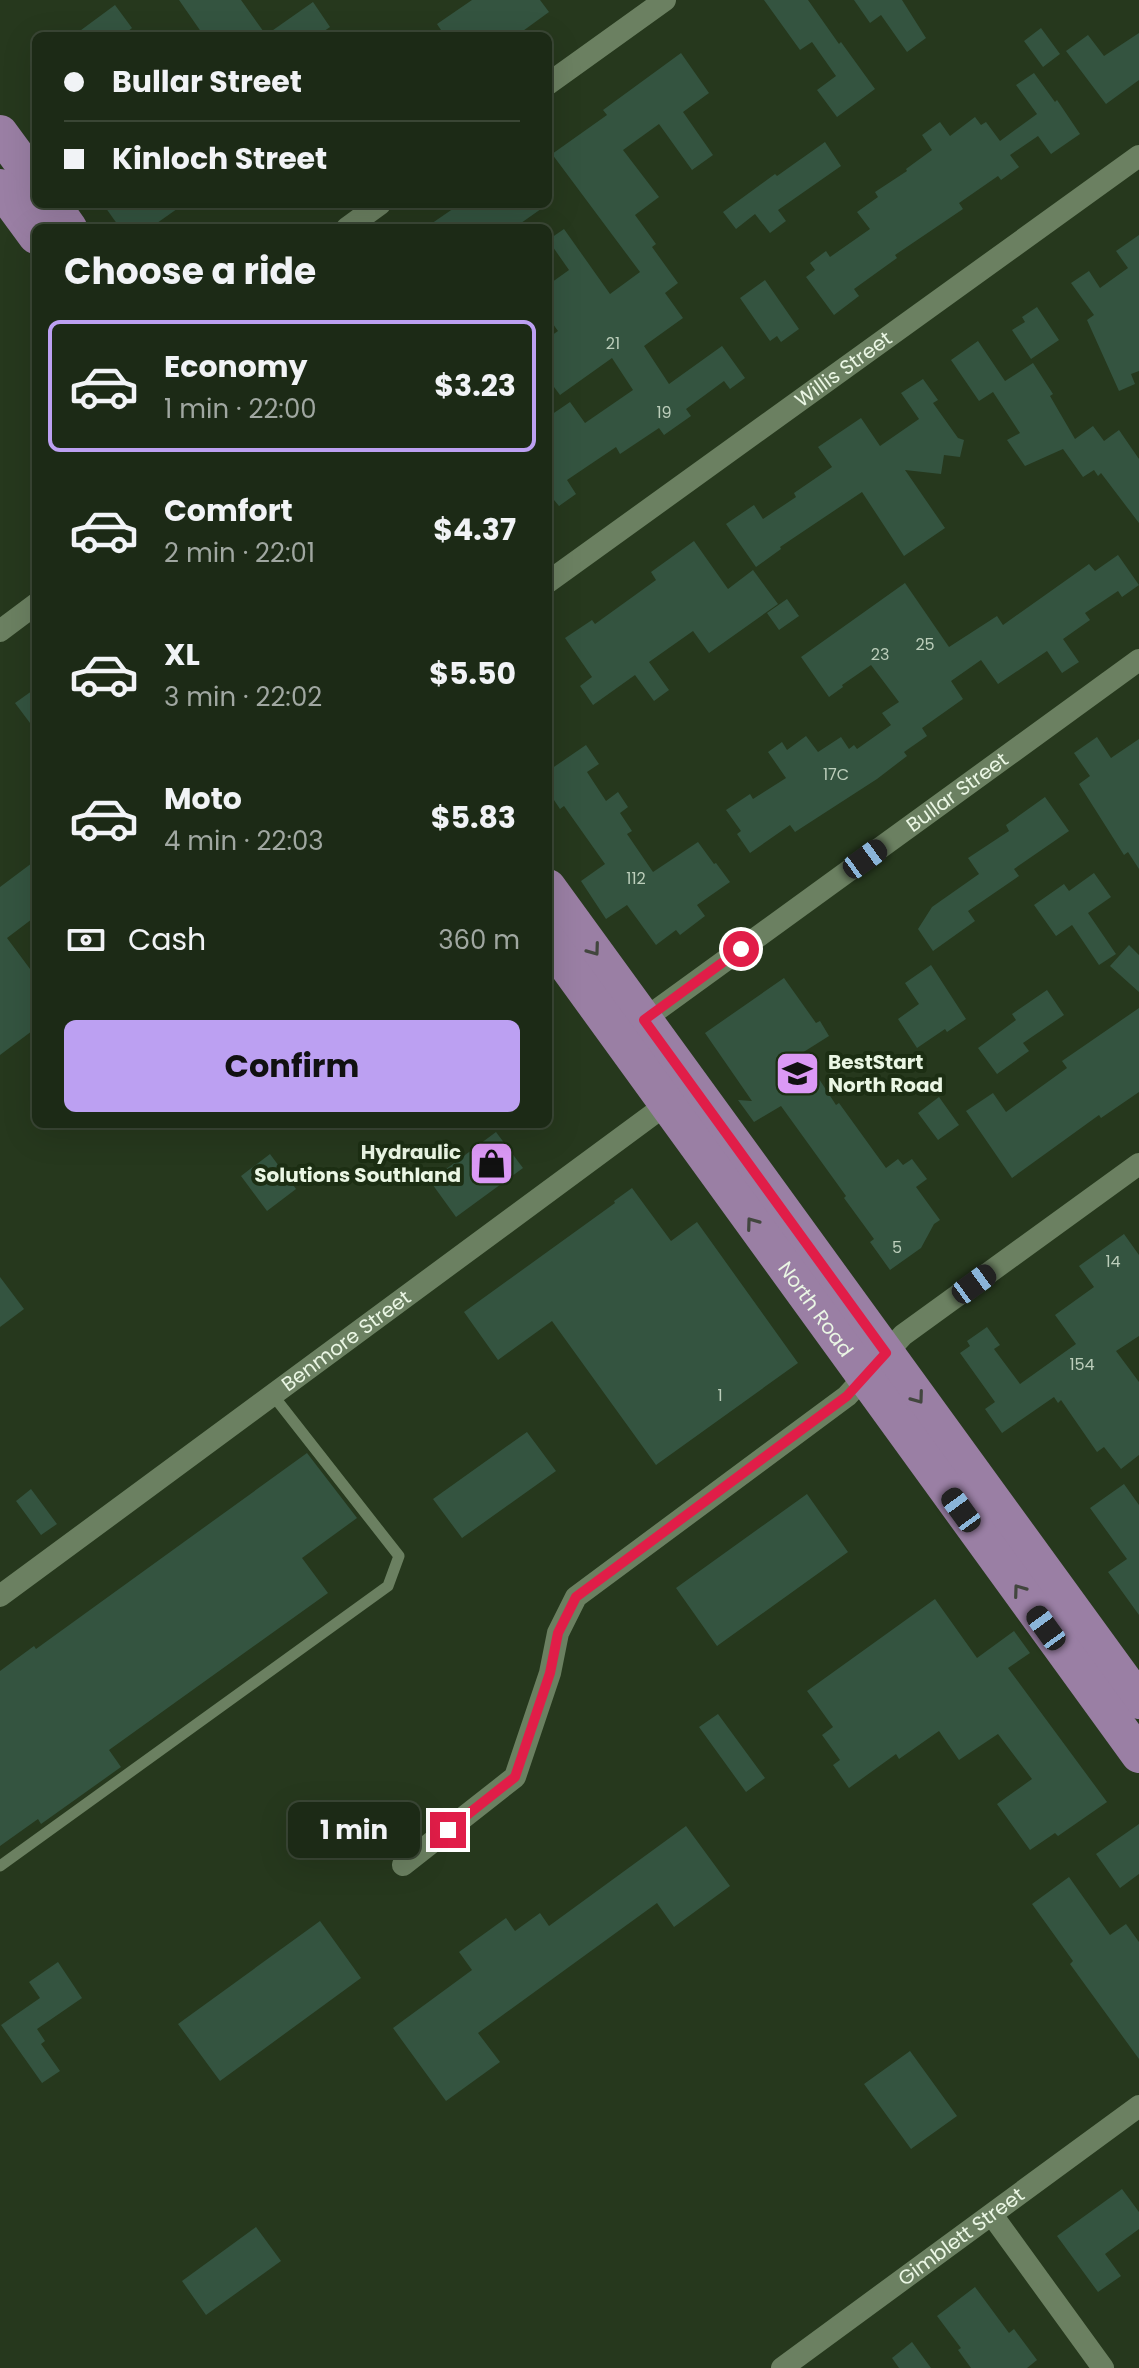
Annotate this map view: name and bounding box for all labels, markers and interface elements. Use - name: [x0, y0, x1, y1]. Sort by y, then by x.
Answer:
- text: Bullar Street: [112, 60, 302, 103]
- text: Kinloch Street: [112, 137, 327, 180]
- text: Choose a ride: [64, 246, 316, 297]
- street label: Willis Street: [789, 325, 898, 414]
- house number: 21: [606, 332, 620, 355]
- text: Economy: [164, 345, 308, 388]
- icon: car: [68, 350, 140, 422]
- text: $3.23: [434, 364, 516, 407]
- text: 1 min · 22:00: [164, 391, 317, 427]
- house number: 19: [656, 401, 672, 424]
- text: Comfort: [164, 489, 293, 532]
- icon: car: [68, 494, 140, 566]
- text: $4.37: [433, 508, 516, 551]
- text: 2 min · 22:01: [164, 535, 315, 571]
- text: XL: [164, 633, 200, 676]
- house number: 25: [915, 633, 935, 656]
- icon: car: [68, 638, 140, 710]
- house number: 23: [871, 643, 889, 666]
- text: $5.50: [429, 652, 516, 695]
- text: 3 min · 22:02: [164, 679, 322, 715]
- street label: Bullar Street: [900, 746, 1014, 839]
- house number: 17C: [823, 763, 849, 786]
- text: Moto: [164, 777, 242, 820]
- icon: car: [68, 782, 140, 854]
- text: $5.83: [431, 796, 516, 839]
- text: 4 min · 22:03: [164, 823, 324, 859]
- car: [839, 835, 891, 883]
- house number: 112: [626, 867, 646, 890]
- icon: cash: [64, 918, 108, 962]
- text: Cash: [128, 918, 206, 961]
- text: 360 m: [438, 922, 520, 958]
- route start: [723, 931, 759, 967]
- one-way arrow: [584, 941, 599, 956]
- button: Confirm: [64, 1020, 520, 1112]
- place label: BestStart North Road: [828, 1048, 943, 1099]
- school or university icon: BestStart North Road: [773, 1050, 821, 1098]
- place label: Hydraulic Solutions Southland: [254, 1138, 461, 1189]
- shop icon: Hydraulic Solutions Southland: [468, 1139, 516, 1187]
- one-way arrow: [748, 1217, 762, 1231]
- house number: 5: [892, 1236, 902, 1259]
- house number: 14: [1105, 1250, 1121, 1273]
- street label: North Road: [772, 1256, 860, 1363]
- car: [948, 1260, 1000, 1308]
- street label: Benmore Street: [275, 1284, 417, 1398]
- house number: 154: [1069, 1353, 1095, 1376]
- house number: 1: [717, 1384, 723, 1407]
- one-way arrow: [908, 1389, 923, 1403]
- car: [937, 1484, 985, 1536]
- one-way arrow: [1014, 1584, 1029, 1598]
- car: [1022, 1602, 1070, 1654]
- callout: 1 min: [288, 1802, 420, 1858]
- text: 1 min: [320, 1812, 388, 1848]
- route end: [430, 1812, 466, 1848]
- street label: Gimblett Street: [892, 2181, 1030, 2292]

